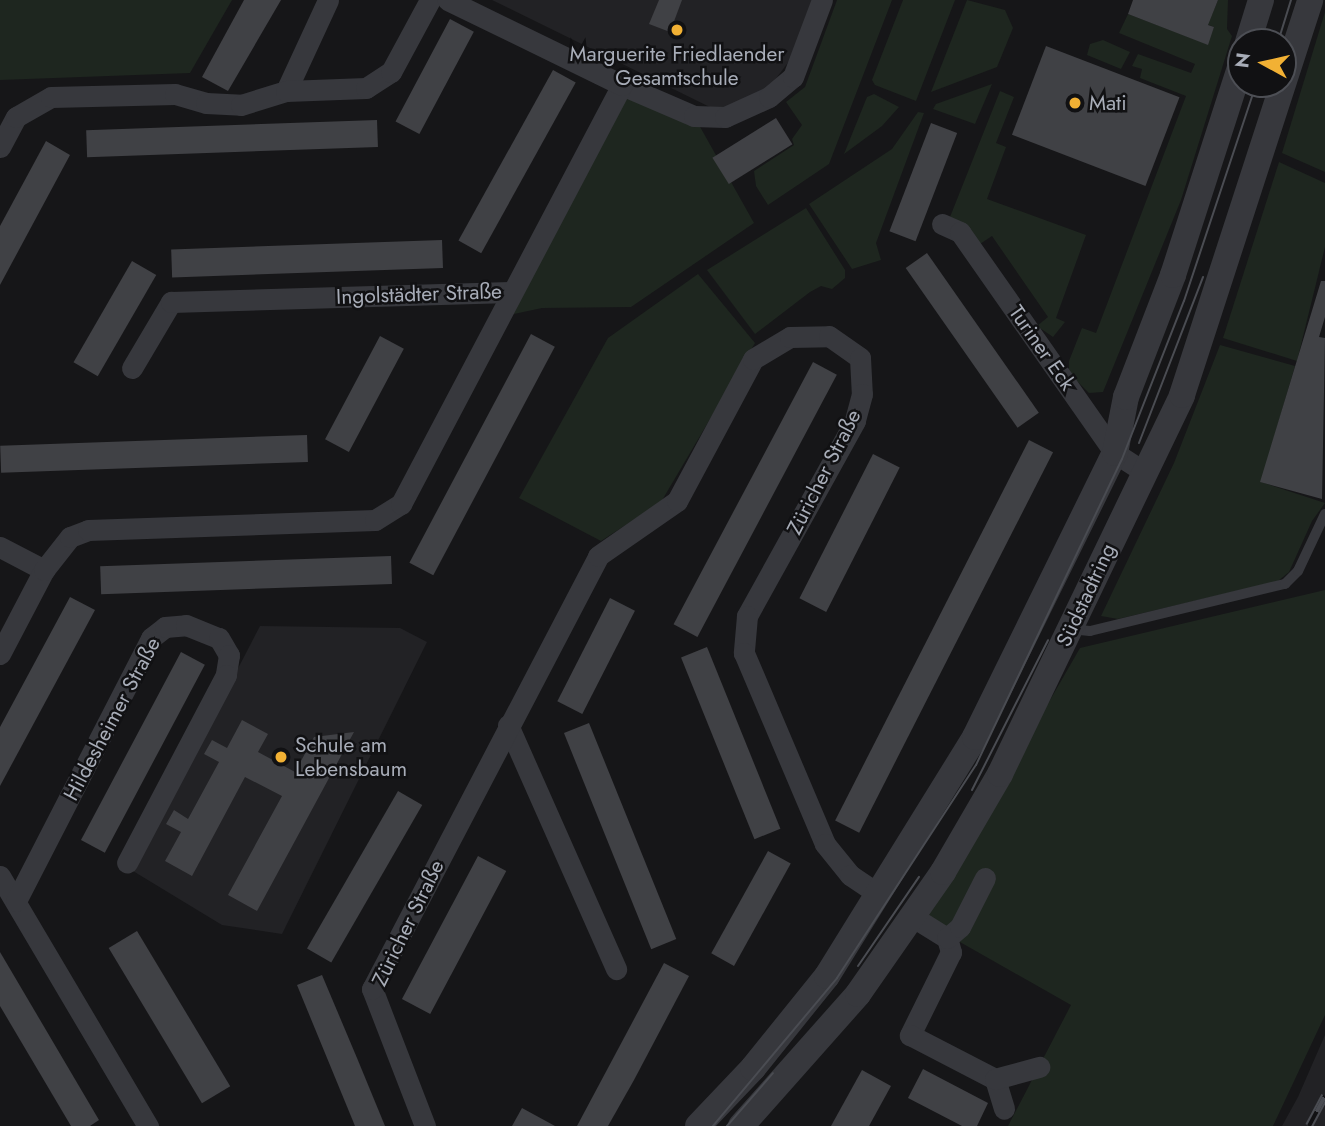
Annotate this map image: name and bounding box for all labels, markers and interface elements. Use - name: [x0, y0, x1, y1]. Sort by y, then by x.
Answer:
- marker: Marguerite Friedlaender Gesamtschule: [669, 22, 685, 38]
- north arrow: [1227, 28, 1297, 98]
- place label: Marguerite Friedlaender Gesamtschule: [570, 41, 784, 91]
- text: N: [1228, 51, 1257, 70]
- place label: Mati: [1089, 90, 1127, 116]
- marker: Mati: [1067, 95, 1083, 111]
- street label: Ingolstädter Straße: [336, 279, 502, 309]
- street label: Turiner Eck: [1004, 301, 1080, 395]
- street label: Züricher Straße: [782, 405, 866, 539]
- street label: Südstadtring: [1051, 539, 1121, 651]
- street label: Hildesheimer Straße: [58, 633, 166, 805]
- place label: Schule am Lebensbaum: [295, 732, 407, 782]
- marker: Schule am Lebensbaum: [273, 749, 289, 765]
- street label: Züricher Straße: [367, 856, 449, 990]

